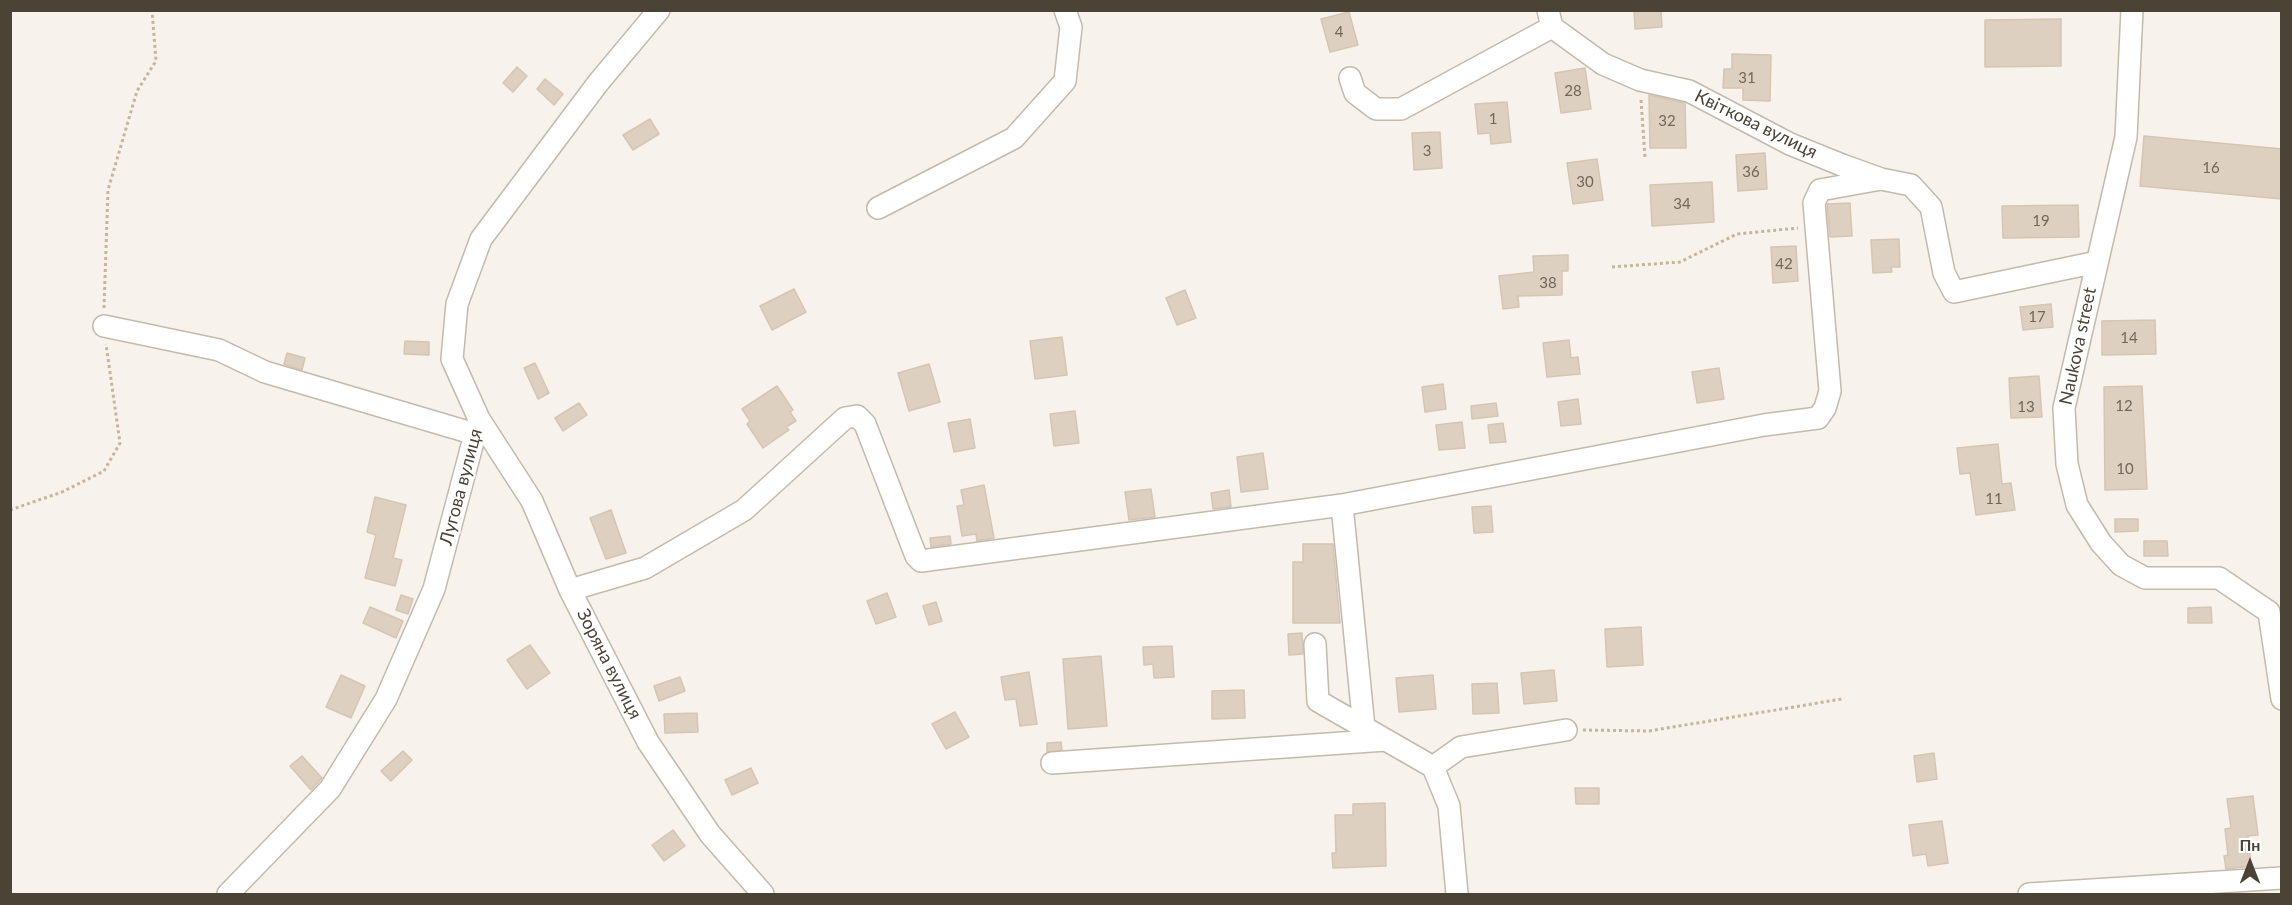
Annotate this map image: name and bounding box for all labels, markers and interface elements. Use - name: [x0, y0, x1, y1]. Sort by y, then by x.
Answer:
- house number: 4: [1335, 23, 1343, 41]
- house number: 31: [1738, 69, 1756, 87]
- house number: 28: [1564, 82, 1582, 100]
- street label: Квіткова вулиця: [1691, 85, 1821, 163]
- house number: 1: [1489, 110, 1497, 128]
- house number: 32: [1658, 112, 1676, 130]
- house number: 3: [1423, 142, 1431, 160]
- house number: 16: [2202, 159, 2220, 177]
- house number: 36: [1742, 163, 1760, 181]
- house number: 30: [1576, 173, 1594, 191]
- house number: 34: [1673, 195, 1691, 213]
- house number: 19: [2032, 212, 2050, 230]
- house number: 42: [1775, 255, 1793, 273]
- house number: 38: [1539, 274, 1557, 292]
- street label: Naukova street: [2055, 285, 2101, 407]
- house number: 17: [2028, 308, 2046, 326]
- house number: 14: [2120, 329, 2138, 347]
- house number: 12: [2115, 397, 2133, 415]
- house number: 13: [2017, 398, 2035, 416]
- street label: Лугова вулиця: [435, 426, 487, 548]
- house number: 10: [2116, 460, 2134, 478]
- house number: 11: [1985, 490, 2003, 508]
- street label: Зоряна вулиця: [572, 605, 646, 723]
- north arrow: [2220, 833, 2280, 893]
- text: Пн: [2240, 835, 2260, 854]

